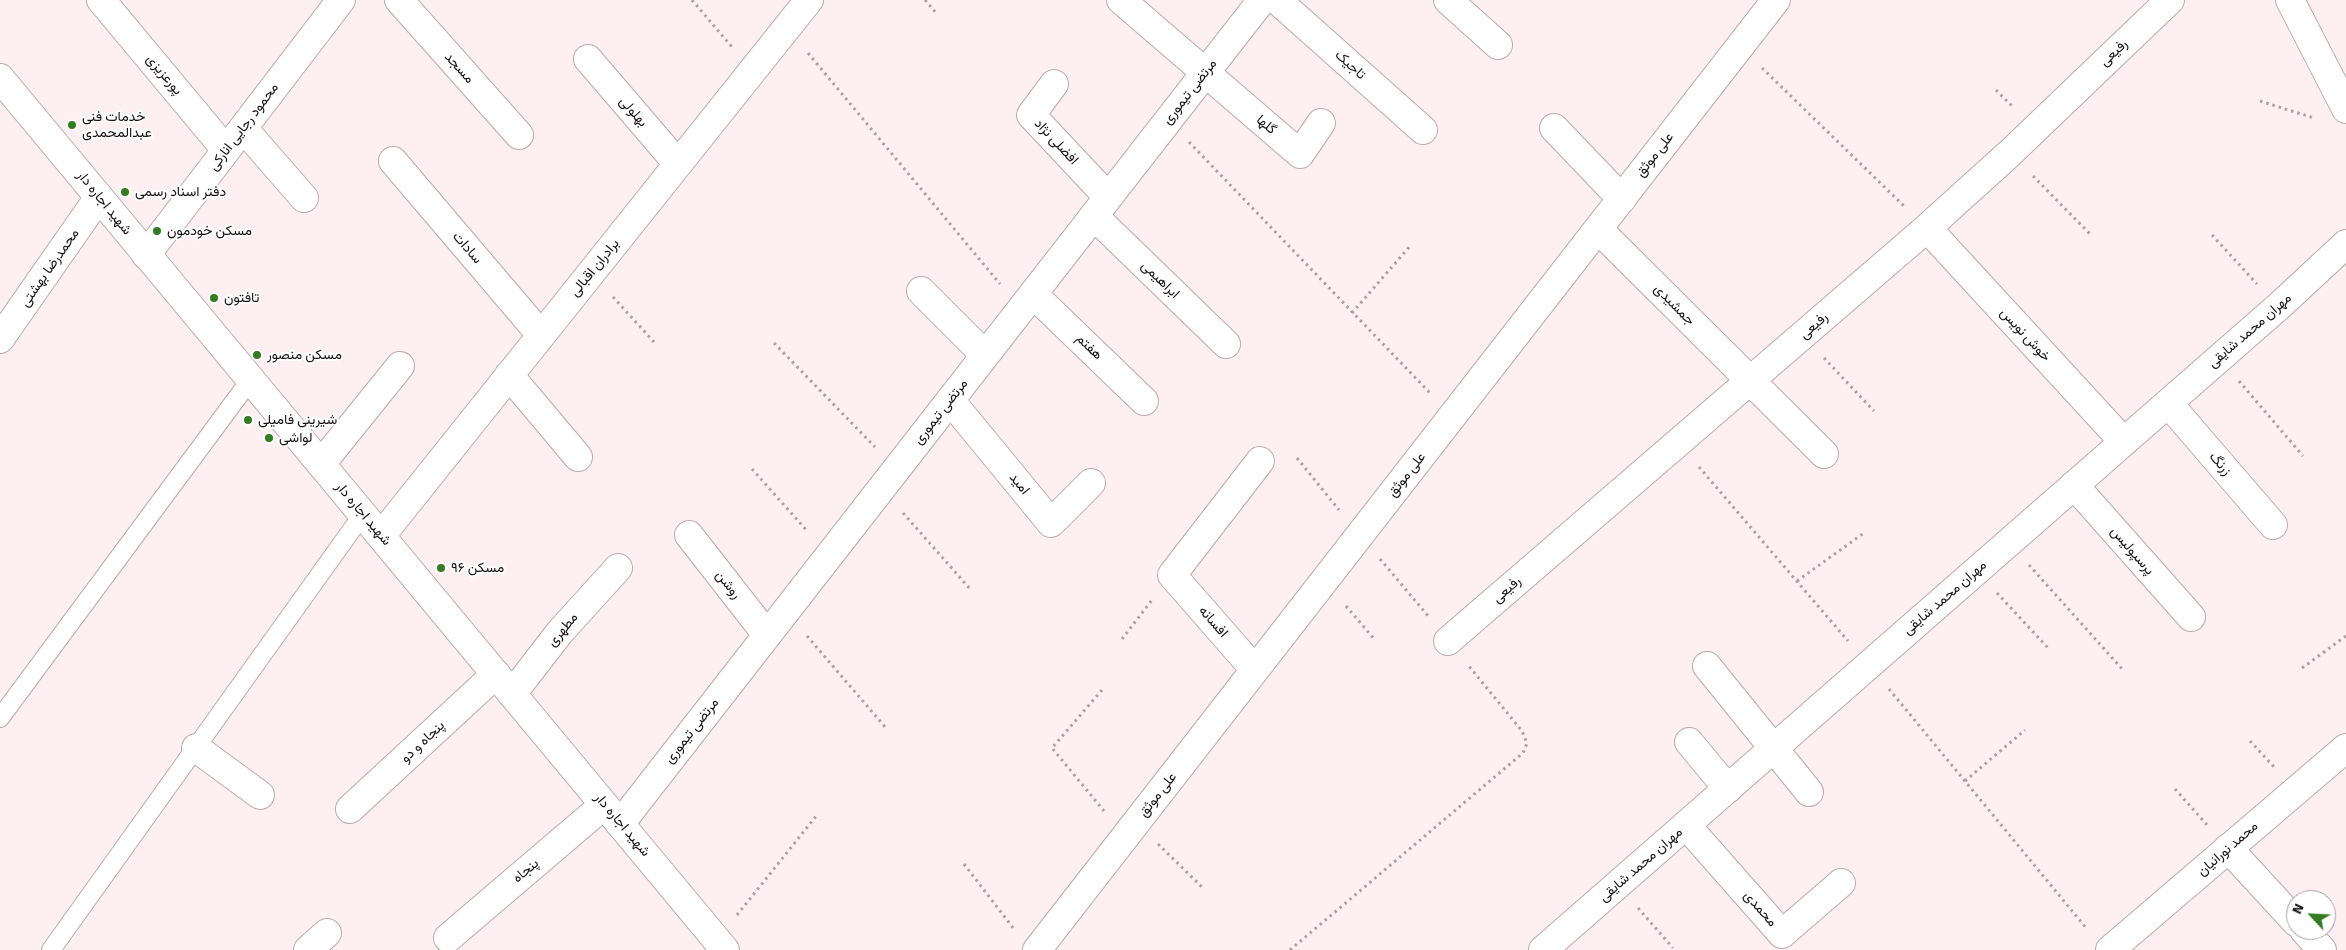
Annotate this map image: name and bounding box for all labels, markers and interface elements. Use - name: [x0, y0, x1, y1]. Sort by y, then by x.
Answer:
- street label: رفیعی: [2096, 36, 2132, 70]
- street label: تاجیک: [1331, 47, 1369, 83]
- street label: مسجد: [441, 49, 477, 87]
- street label: پورعزیزی: [142, 51, 186, 99]
- street label: مرتضی تیموری: [1159, 56, 1221, 128]
- street label: محمود رجایی انارکی: [205, 80, 283, 174]
- street label: بهلولی: [615, 93, 651, 131]
- place label: خدمات فنی عبدالمحمدی: [82, 109, 152, 142]
- street label: گلها: [1252, 112, 1280, 138]
- street label: افضلی نژاد: [1030, 115, 1082, 169]
- marker: خدمات فنی عبدالمحمدی: [66, 119, 78, 131]
- street label: علی موثق: [1632, 129, 1678, 181]
- street label: شهید اجاره دار: [73, 167, 135, 239]
- place label: دفتر اسناد رسمی: [135, 184, 226, 200]
- marker: دفتر اسناد رسمی: [119, 186, 131, 198]
- place label: مسکن خودمون: [167, 223, 252, 239]
- marker: مسکن خودمون: [151, 225, 163, 237]
- street label: محمدرضا بهشتی: [17, 226, 83, 310]
- street label: سادات: [449, 229, 485, 267]
- street label: برادران اقبالی: [567, 236, 623, 300]
- street label: ابراهیمی: [1137, 258, 1183, 302]
- street label: جمشیدی: [1650, 281, 1698, 329]
- place label: تافتون: [224, 290, 259, 306]
- street label: مهران محمد شایقی: [2205, 290, 2295, 372]
- marker: تافتون: [208, 292, 220, 304]
- street label: خوش نویس: [1996, 305, 2054, 365]
- street label: رفیعی: [1796, 309, 1832, 343]
- street label: هفتم: [1072, 330, 1106, 364]
- place label: مسکن منصور: [267, 347, 342, 363]
- marker: مسکن منصور: [251, 349, 263, 361]
- street label: مرتضی تیموری: [910, 376, 972, 448]
- place label: شیرینی فامیلی: [258, 412, 337, 428]
- marker: شیرینی فامیلی: [242, 414, 254, 426]
- place label: لواشی: [279, 430, 313, 446]
- marker: لواشی: [263, 432, 275, 444]
- street label: علی موثق: [1384, 449, 1430, 501]
- street label: زرنگ: [2205, 449, 2235, 479]
- street label: امید: [1005, 470, 1033, 498]
- street label: شهید اجاره دار: [332, 479, 394, 549]
- street label: پرسپولیس: [2106, 523, 2158, 579]
- street label: مهران محمد شایقی: [1900, 557, 1990, 639]
- place label: مسکن ۹۶: [451, 560, 504, 576]
- marker: مسکن ۹۶: [435, 562, 447, 574]
- street label: روشن: [712, 567, 744, 603]
- street label: رفیعی: [1489, 573, 1525, 607]
- street label: افسانه: [1195, 603, 1231, 641]
- street label: مطهری: [544, 610, 582, 650]
- street label: مرتضی تیموری: [661, 695, 723, 767]
- street label: پنجاه و دو: [397, 717, 449, 767]
- street label: علی موثق: [1135, 769, 1181, 821]
- street label: شهید اجاره دار: [591, 790, 653, 860]
- street label: محمد نورانیان: [2194, 818, 2262, 880]
- street label: مهران محمد شایقی: [1596, 824, 1686, 906]
- street label: پنجاه: [510, 855, 542, 887]
- street label: محمدی: [1740, 888, 1780, 930]
- north arrow: [2286, 890, 2336, 940]
- text: N: [2288, 901, 2308, 917]

